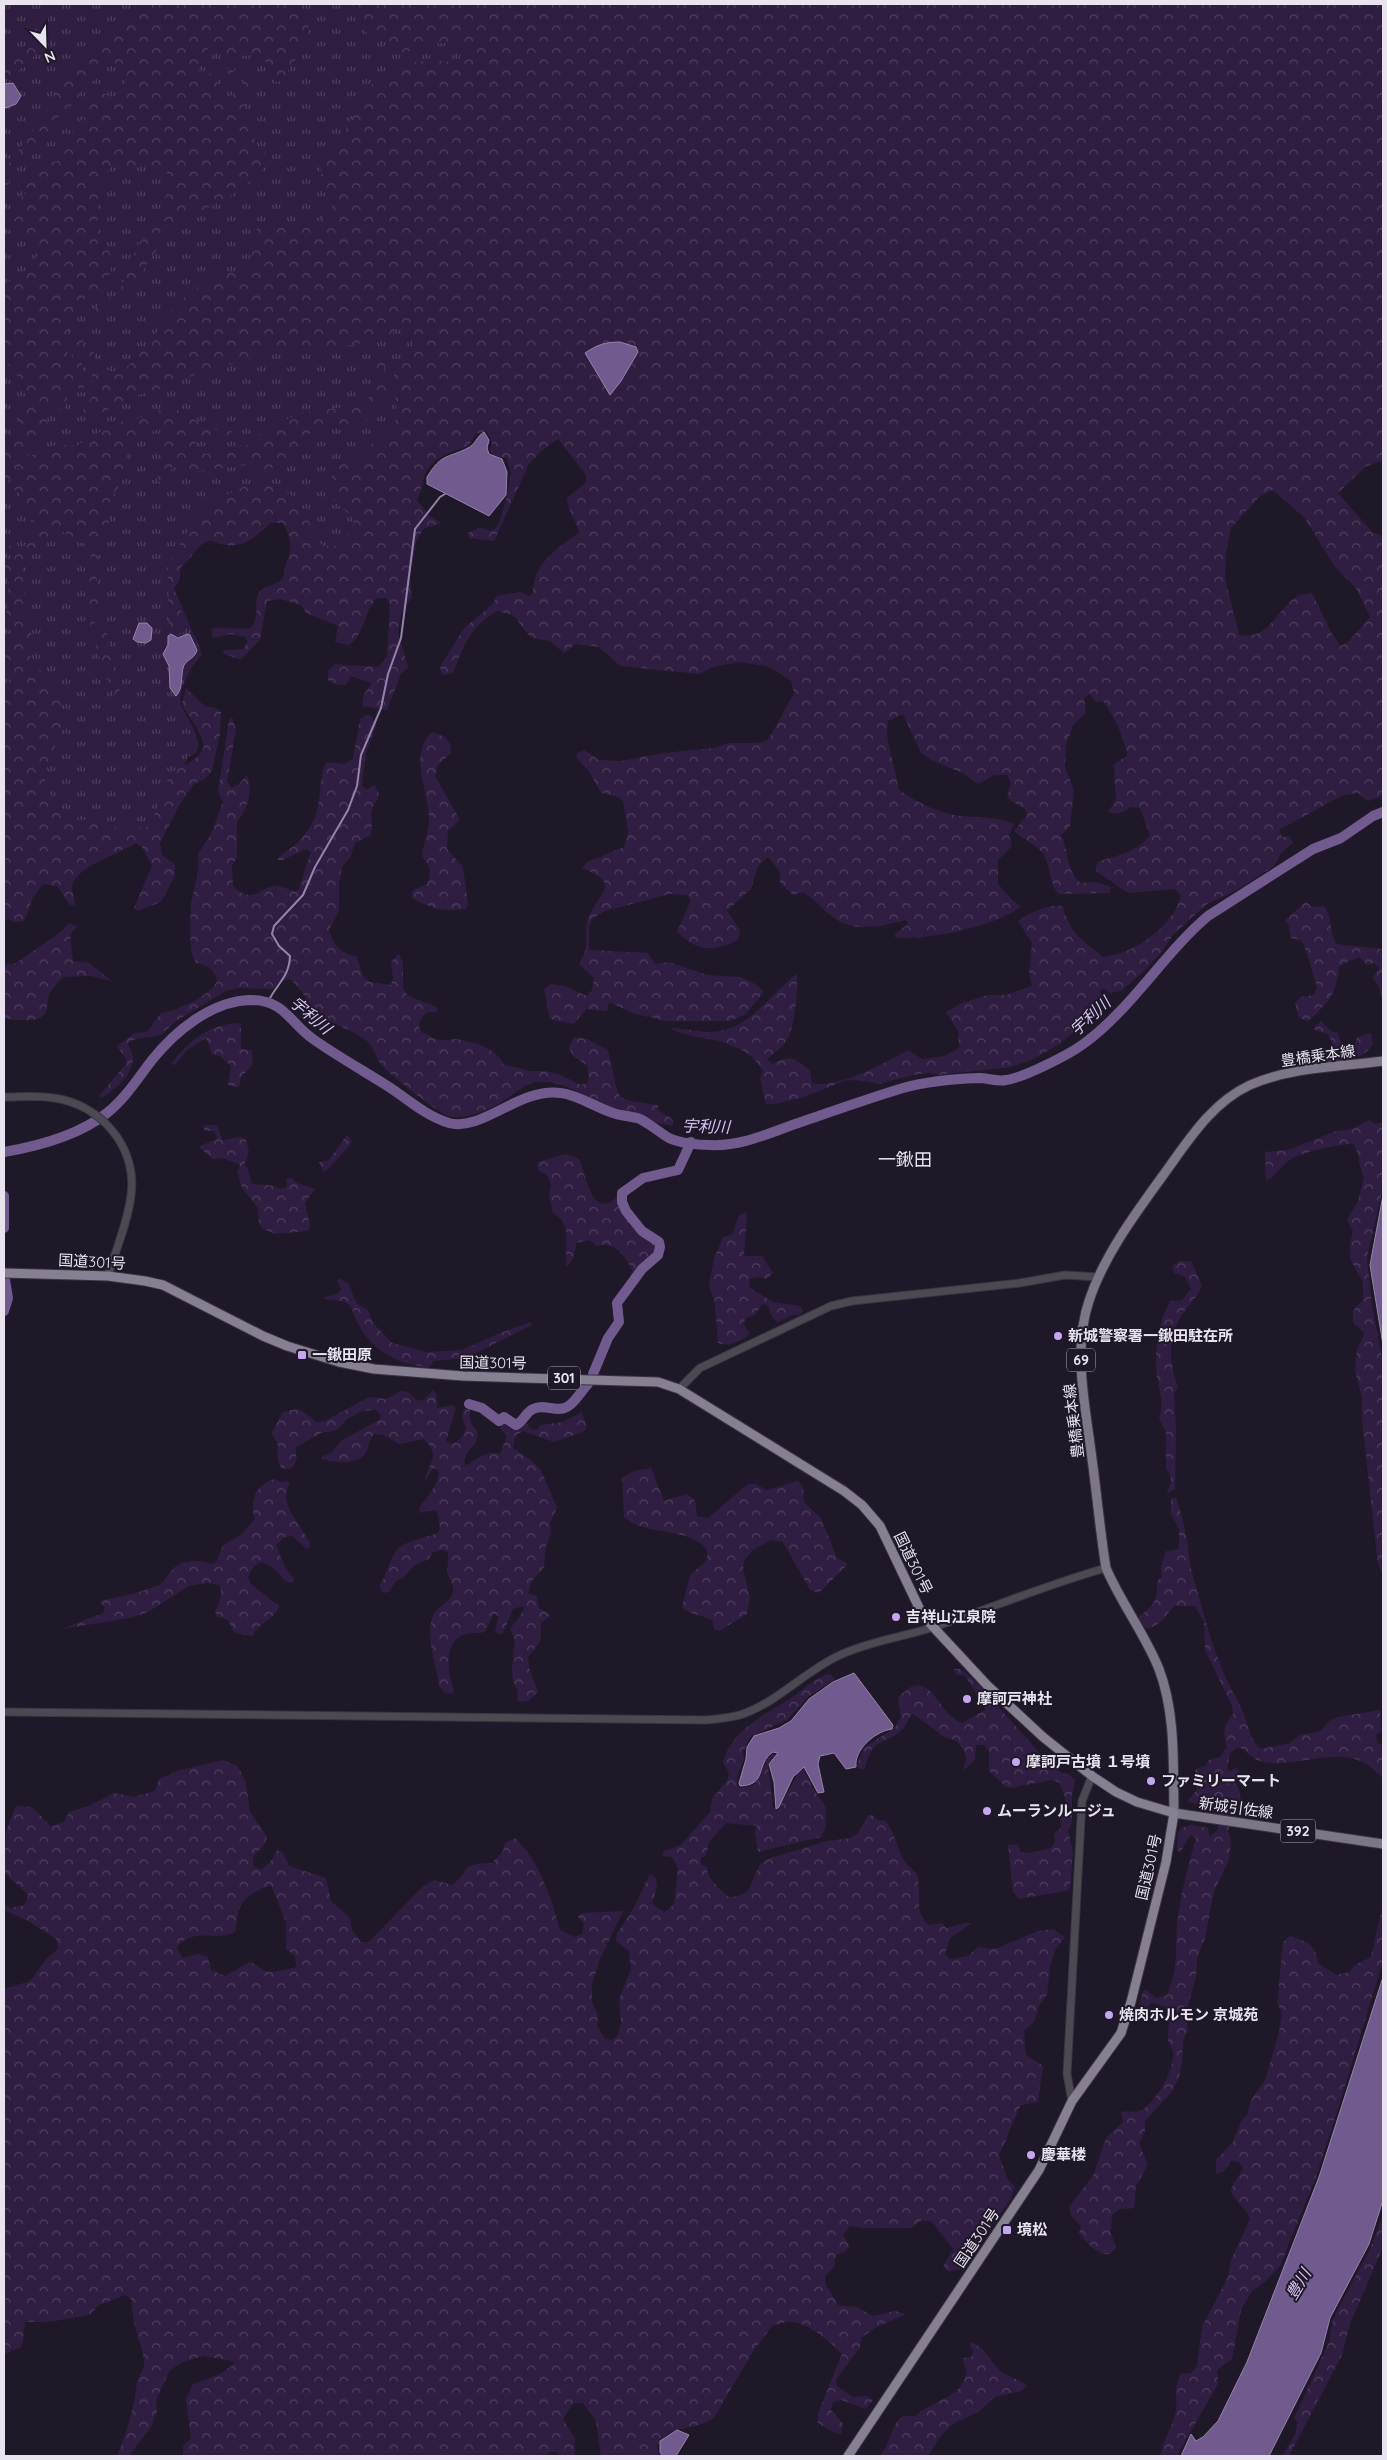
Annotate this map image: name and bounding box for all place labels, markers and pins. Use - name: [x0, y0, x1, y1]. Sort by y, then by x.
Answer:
- place label: 新城警察署一鍬田駐在所: [1068, 1326, 1233, 1345]
- marker: 新城警察署一鍬田駐在所: [1052, 1330, 1064, 1342]
- place label: 一鍬田原: [312, 1345, 372, 1364]
- marker: 一鍬田原: [296, 1349, 308, 1361]
- place label: 吉祥山江泉院: [906, 1607, 996, 1626]
- marker: 吉祥山江泉院: [890, 1611, 902, 1623]
- place label: 摩訶戸神社: [977, 1689, 1052, 1708]
- marker: 摩訶戸神社: [961, 1693, 973, 1705]
- place label: 摩訶戸古墳 １号墳: [1026, 1752, 1150, 1771]
- marker: 摩訶戸古墳 １号墳: [1010, 1756, 1022, 1768]
- place label: ファミリーマート: [1161, 1771, 1281, 1790]
- marker: ファミリーマート: [1145, 1775, 1157, 1787]
- place label: ムーランルージュ: [997, 1801, 1116, 1820]
- marker: ムーランルージュ: [981, 1805, 993, 1817]
- place label: 焼肉ホルモン 京城苑: [1119, 2005, 1258, 2024]
- marker: 焼肉ホルモン 京城苑: [1103, 2009, 1115, 2021]
- place label: 慶華楼: [1041, 2145, 1086, 2164]
- marker: 慶華楼: [1025, 2149, 1037, 2161]
- place label: 境松: [1017, 2220, 1047, 2239]
- marker: 境松: [1001, 2224, 1013, 2236]

